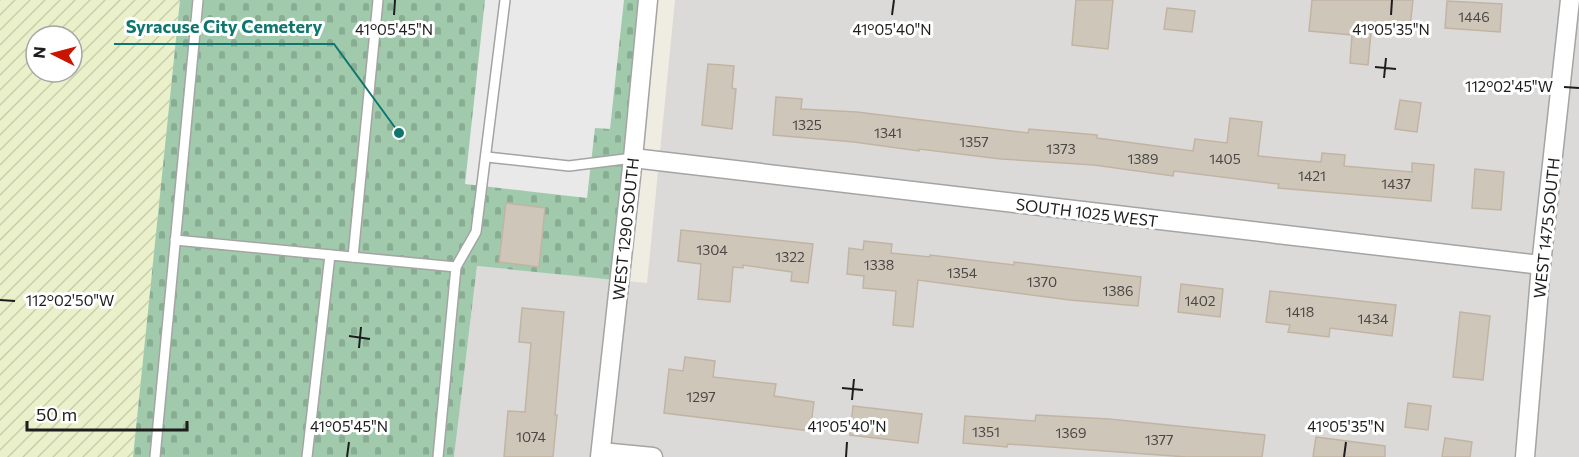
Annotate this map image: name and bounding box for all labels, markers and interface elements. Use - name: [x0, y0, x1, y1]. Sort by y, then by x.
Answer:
- callout: Syracuse City Cemetery: [114, 8, 334, 44]
- house number: 1446: [1458, 8, 1490, 25]
- text: Syracuse City Cemetery: [126, 15, 322, 37]
- text: 41°05'45"N: [355, 20, 433, 38]
- text: 41°05'40"N: [852, 20, 932, 38]
- text: 41°05'35"N: [1352, 20, 1430, 38]
- north arrow: [24, 24, 84, 84]
- text: N: [29, 45, 49, 59]
- text: 112°02'45"W: [1465, 77, 1553, 95]
- house number: 1325: [792, 116, 822, 133]
- house number: 1341: [874, 124, 902, 141]
- house number: 1357: [959, 133, 989, 150]
- house number: 1373: [1046, 140, 1076, 157]
- house number: 1389: [1128, 150, 1158, 167]
- house number: 1405: [1209, 150, 1241, 167]
- street label: WEST 1290 SOUTH: [608, 157, 642, 301]
- street label: WEST 1475 SOUTH: [1529, 157, 1563, 299]
- house number: 1421: [1298, 167, 1326, 184]
- house number: 1437: [1381, 175, 1411, 192]
- street label: SOUTH 1025 WEST: [1015, 194, 1159, 230]
- house number: 1304: [696, 241, 728, 258]
- house number: 1322: [775, 248, 805, 265]
- house number: 1338: [864, 256, 894, 273]
- house number: 1354: [947, 264, 978, 281]
- house number: 1370: [1027, 273, 1057, 290]
- house number: 1386: [1103, 282, 1133, 299]
- text: 112°02'50"W: [26, 291, 114, 309]
- house number: 1402: [1184, 292, 1216, 309]
- house number: 1418: [1286, 303, 1314, 320]
- house number: 1434: [1358, 310, 1389, 327]
- house number: 1297: [686, 388, 716, 405]
- scale bar: [27, 394, 188, 432]
- text: 50 m: [36, 403, 77, 425]
- text: 41°05'45"N: [310, 417, 388, 435]
- text: 41°05'40"N: [807, 417, 887, 435]
- text: 41°05'35"N: [1307, 417, 1385, 435]
- house number: 1351: [972, 423, 1000, 440]
- house number: 1369: [1056, 424, 1086, 441]
- house number: 1074: [516, 428, 547, 445]
- house number: 1377: [1145, 431, 1173, 448]

